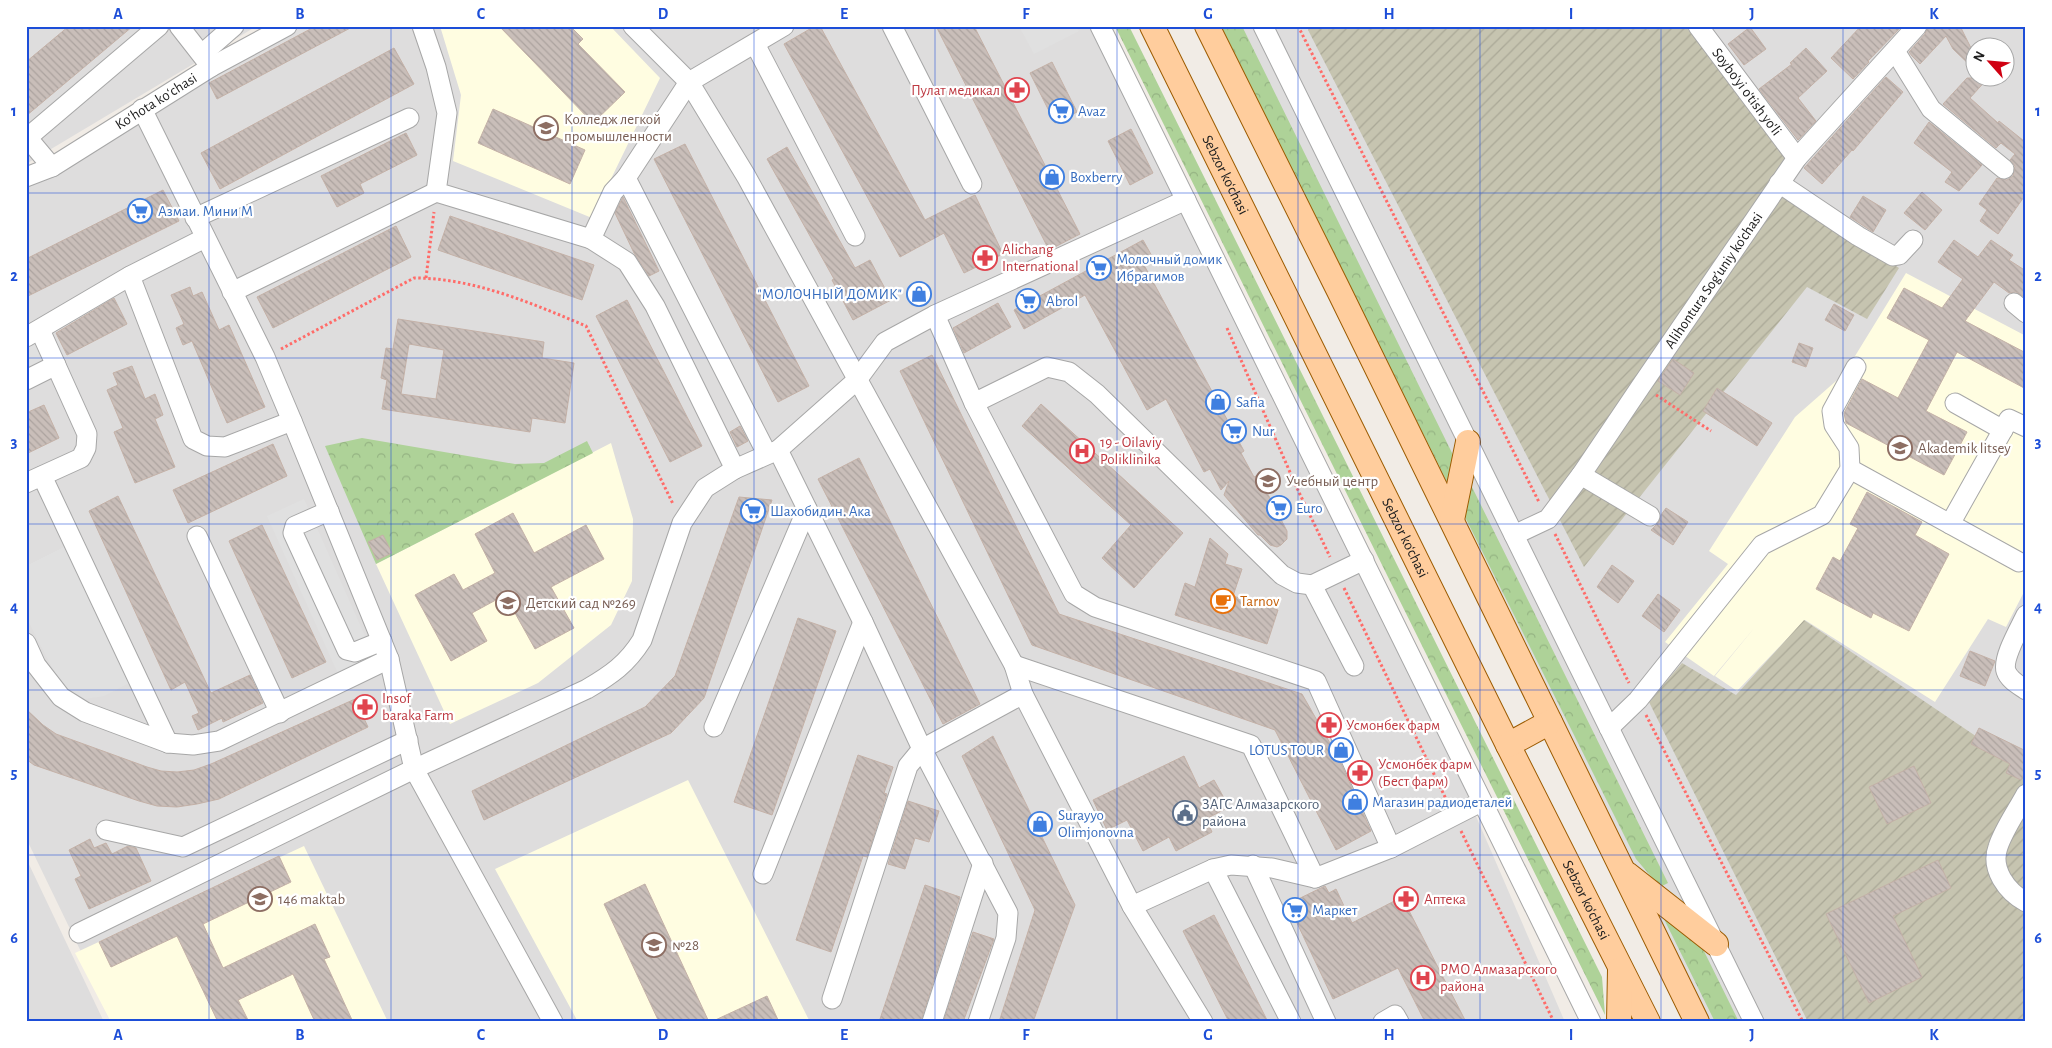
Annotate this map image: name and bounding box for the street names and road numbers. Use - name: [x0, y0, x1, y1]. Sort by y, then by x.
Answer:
- street label: Soybo'yi o'tish yo'li: [1709, 45, 1784, 139]
- street label: Koʻhota koʻchasi: [113, 70, 200, 132]
- street label: Sebzor ko‘chasi: [1199, 133, 1251, 217]
- street label: Alihontura Sog'uniy ko'chasi: [1662, 210, 1765, 351]
- street label: Sebzor ko‘chasi: [1379, 496, 1431, 580]
- street label: Sebzor ko‘chasi: [1560, 858, 1612, 942]

